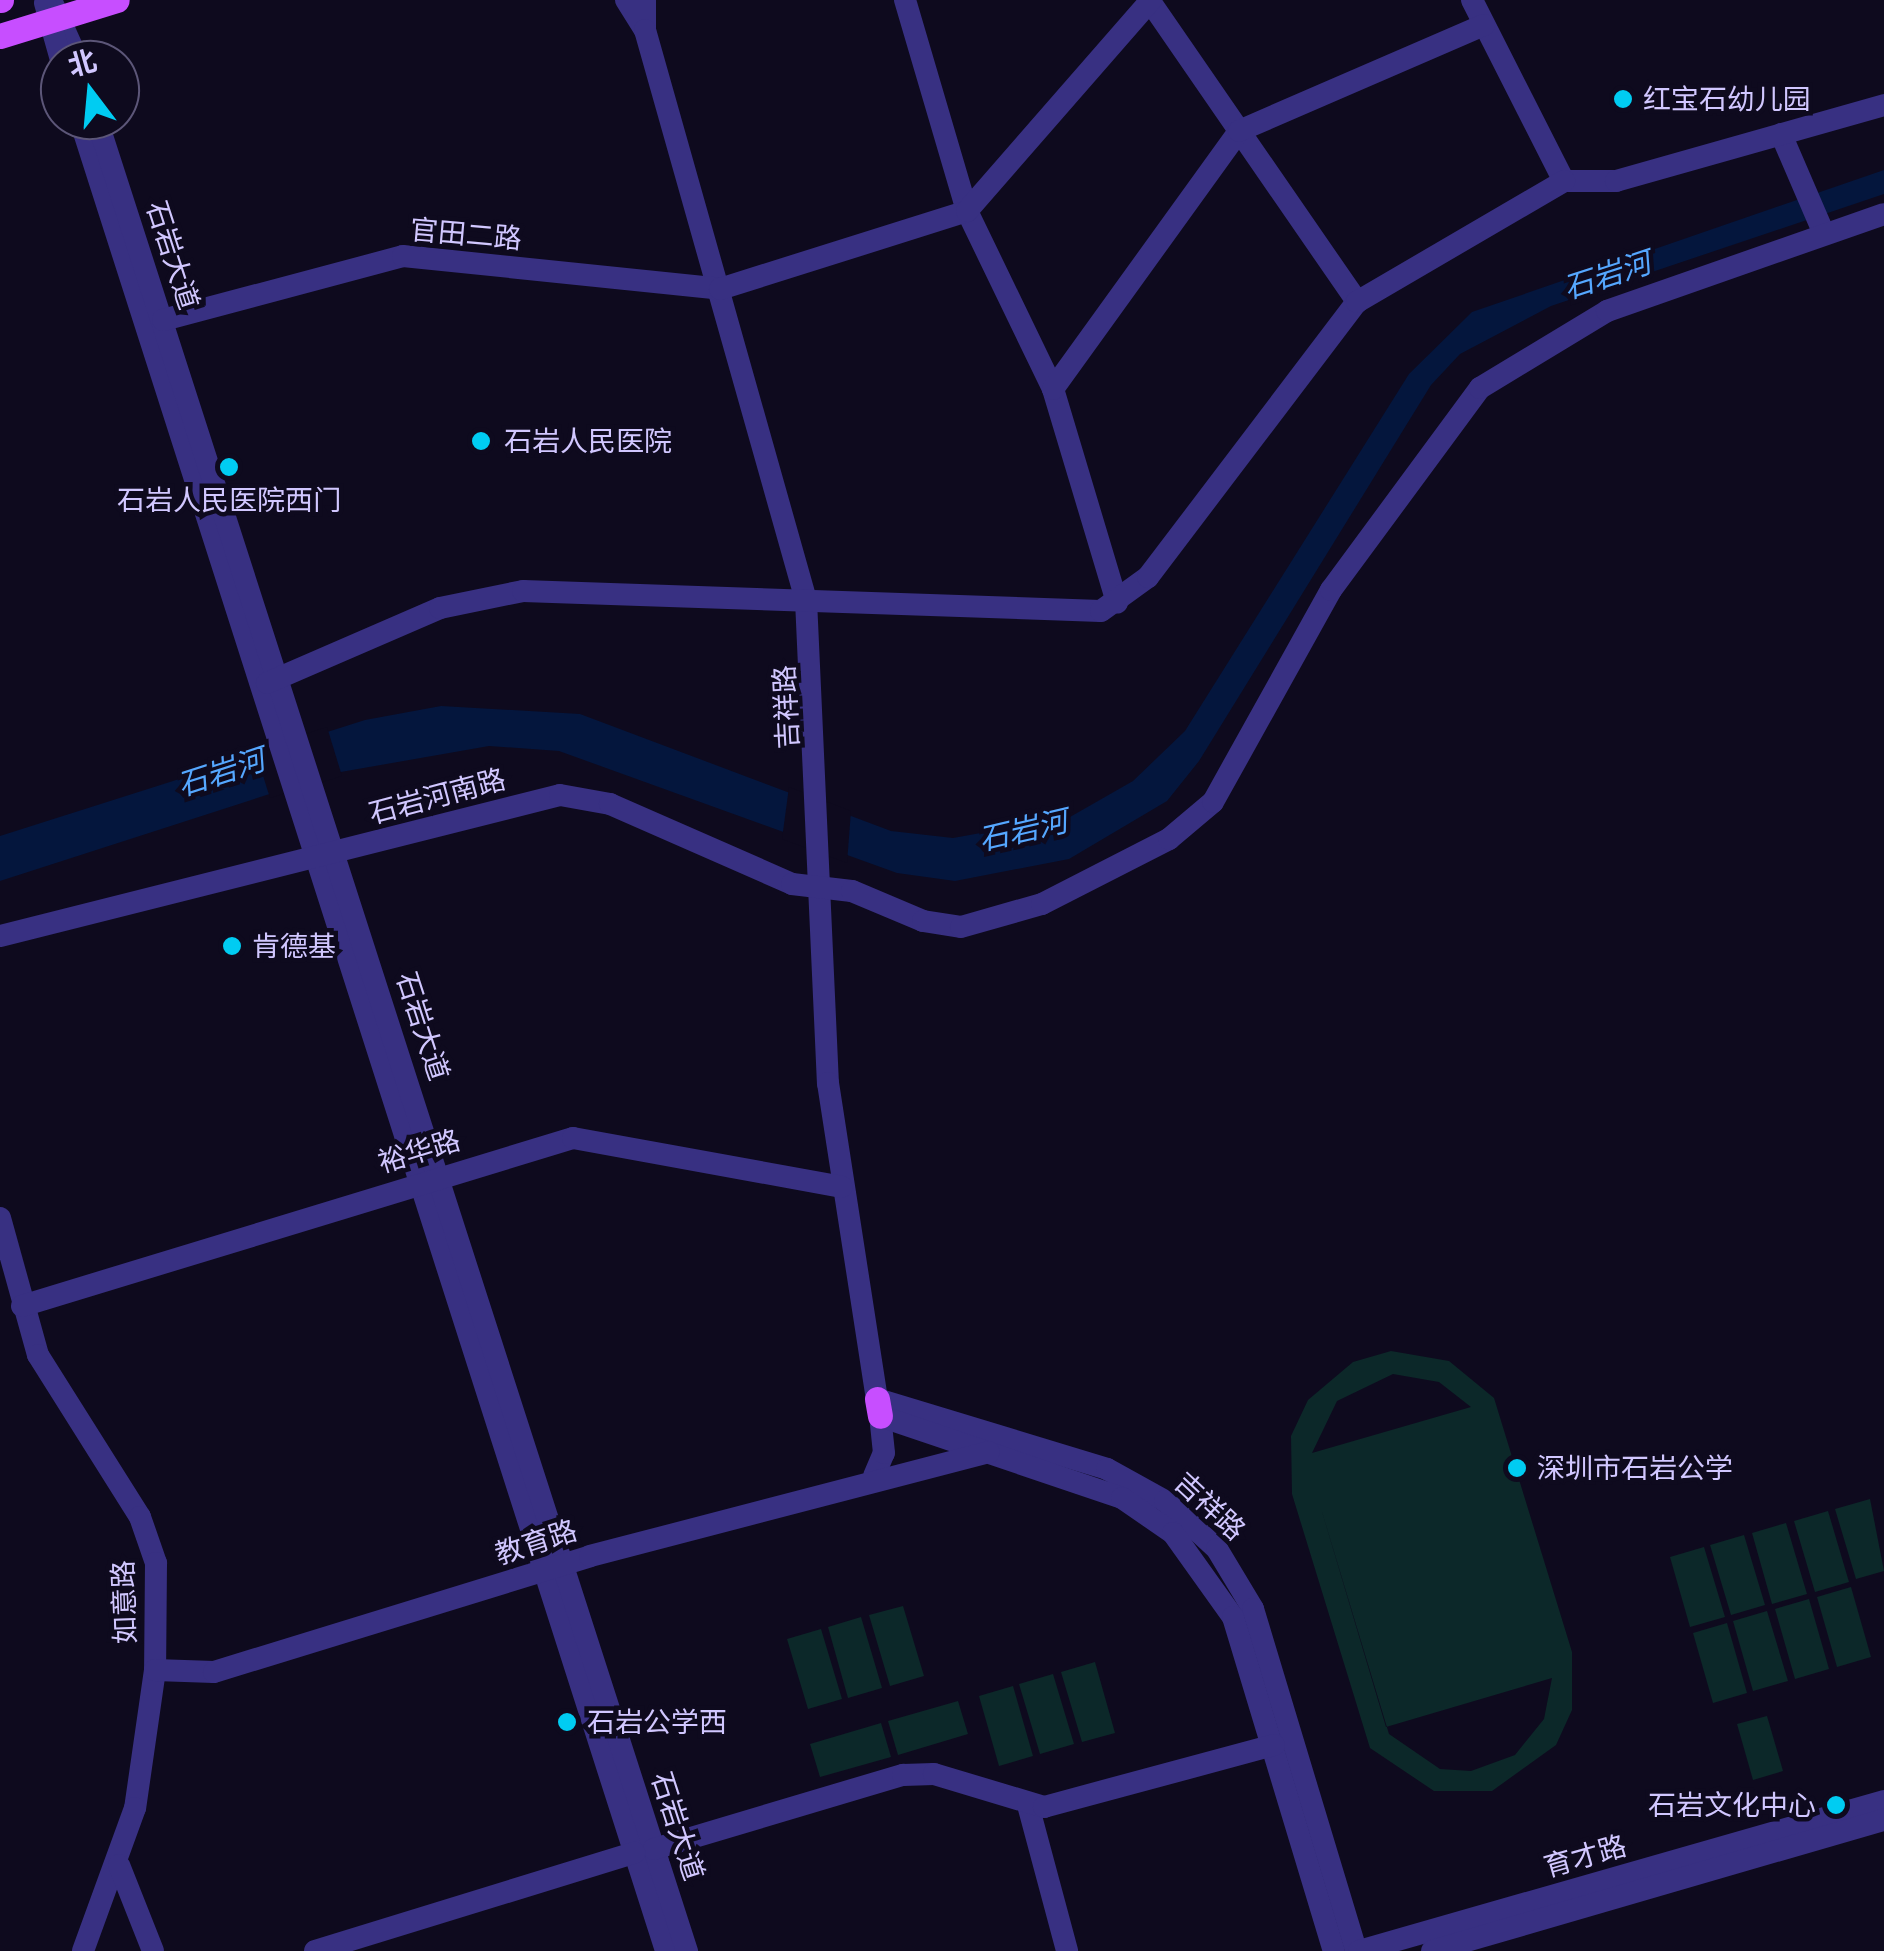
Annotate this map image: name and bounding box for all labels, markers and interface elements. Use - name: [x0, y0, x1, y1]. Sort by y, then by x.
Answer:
- north arrow: [40, 40, 140, 140]
- text: 北: [64, 43, 100, 83]
- place label: 红宝石幼儿园: [1643, 82, 1811, 116]
- marker: 红宝石幼儿园: [1612, 88, 1634, 110]
- street label: 石岩大道: [140, 197, 206, 313]
- street label: 官田二路: [409, 212, 523, 256]
- water label: 石岩河: [1559, 244, 1655, 306]
- place label: 石岩人民医院: [504, 424, 672, 458]
- marker: 石岩人民医院: [468, 428, 494, 454]
- marker: 石岩人民医院西门: [218, 456, 240, 478]
- place label: 石岩人民医院西门: [117, 483, 341, 517]
- street label: 吉祥路: [767, 664, 805, 750]
- water label: 石岩河: [173, 741, 269, 803]
- street label: 石岩河南路: [365, 762, 509, 830]
- water label: 石岩河: [975, 802, 1071, 858]
- place label: 肯德基: [252, 929, 336, 963]
- marker: 肯德基: [221, 935, 243, 957]
- street label: 石岩大道: [390, 968, 456, 1084]
- street label: 裕华路: [374, 1123, 464, 1179]
- place label: 深圳市石岩公学: [1537, 1451, 1733, 1485]
- marker: 深圳市石岩公学: [1506, 1457, 1528, 1479]
- street label: 吉祥路: [1168, 1465, 1252, 1547]
- street label: 教育路: [491, 1513, 581, 1571]
- street label: 如意路: [106, 1559, 142, 1645]
- place label: 石岩公学西: [587, 1705, 727, 1739]
- marker: 石岩公学西: [556, 1711, 578, 1733]
- street label: 石岩大道: [645, 1768, 711, 1884]
- place label: 石岩文化中心: [1648, 1788, 1816, 1822]
- marker: 石岩文化中心: [1825, 1794, 1847, 1816]
- street label: 育才路: [1540, 1828, 1630, 1884]

